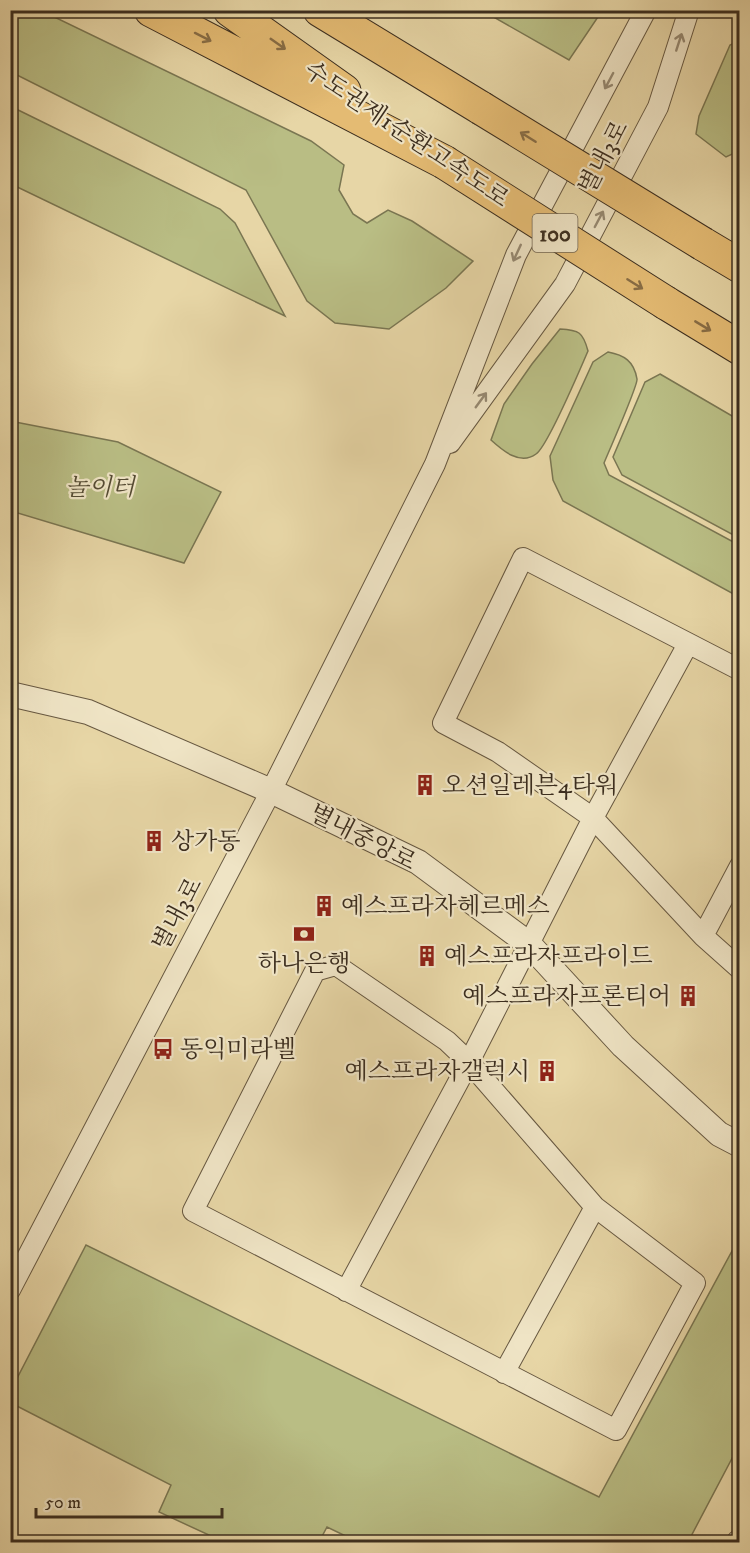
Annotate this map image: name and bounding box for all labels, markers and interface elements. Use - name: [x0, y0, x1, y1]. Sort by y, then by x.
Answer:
- one-way arrow: [194, 32, 212, 44]
- one-way arrow: [674, 33, 685, 52]
- one-way arrow: [269, 38, 285, 50]
- street label: 수도권제1순환고속도로: [298, 55, 515, 215]
- one-way arrow: [602, 71, 614, 89]
- street label: 별내3로: [572, 116, 636, 199]
- one-way arrow: [520, 130, 537, 142]
- one-way arrow: [594, 211, 605, 229]
- road number: 100: [532, 214, 578, 252]
- one-way arrow: [511, 243, 523, 261]
- one-way arrow: [626, 278, 643, 290]
- one-way arrow: [694, 320, 711, 332]
- one-way arrow: [475, 392, 487, 408]
- park label: 놀이터: [65, 473, 137, 503]
- place label: 오션일레븐4타워: [442, 771, 618, 801]
- building icon: 오션일레븐4타워: [413, 773, 437, 797]
- street label: 별내중앙로: [304, 798, 421, 878]
- place label: 상가동: [171, 827, 241, 857]
- building icon: 상가동: [142, 829, 166, 853]
- street label: 별내3로: [146, 873, 210, 956]
- place label: 예스프라자헤르메스: [341, 892, 550, 922]
- building icon: 예스프라자헤르메스: [312, 894, 336, 918]
- bank icon: 하나은행: [292, 922, 316, 946]
- place label: 예스프라자프라이드: [444, 942, 653, 972]
- building icon: 예스프라자프라이드: [415, 944, 439, 968]
- place label: 하나은행: [258, 949, 350, 979]
- place label: 예스프라자프론티어: [462, 982, 671, 1012]
- building icon: 예스프라자프론티어: [676, 984, 700, 1008]
- place label: 동익미라벨: [180, 1035, 296, 1065]
- bus stop icon: 동익미라벨: [151, 1037, 175, 1061]
- place label: 예스프라자갤럭시: [345, 1057, 530, 1087]
- building icon: 예스프라자갤럭시: [535, 1059, 559, 1083]
- scale bar: [36, 1481, 222, 1519]
- text: 50 m: [45, 1492, 81, 1514]

